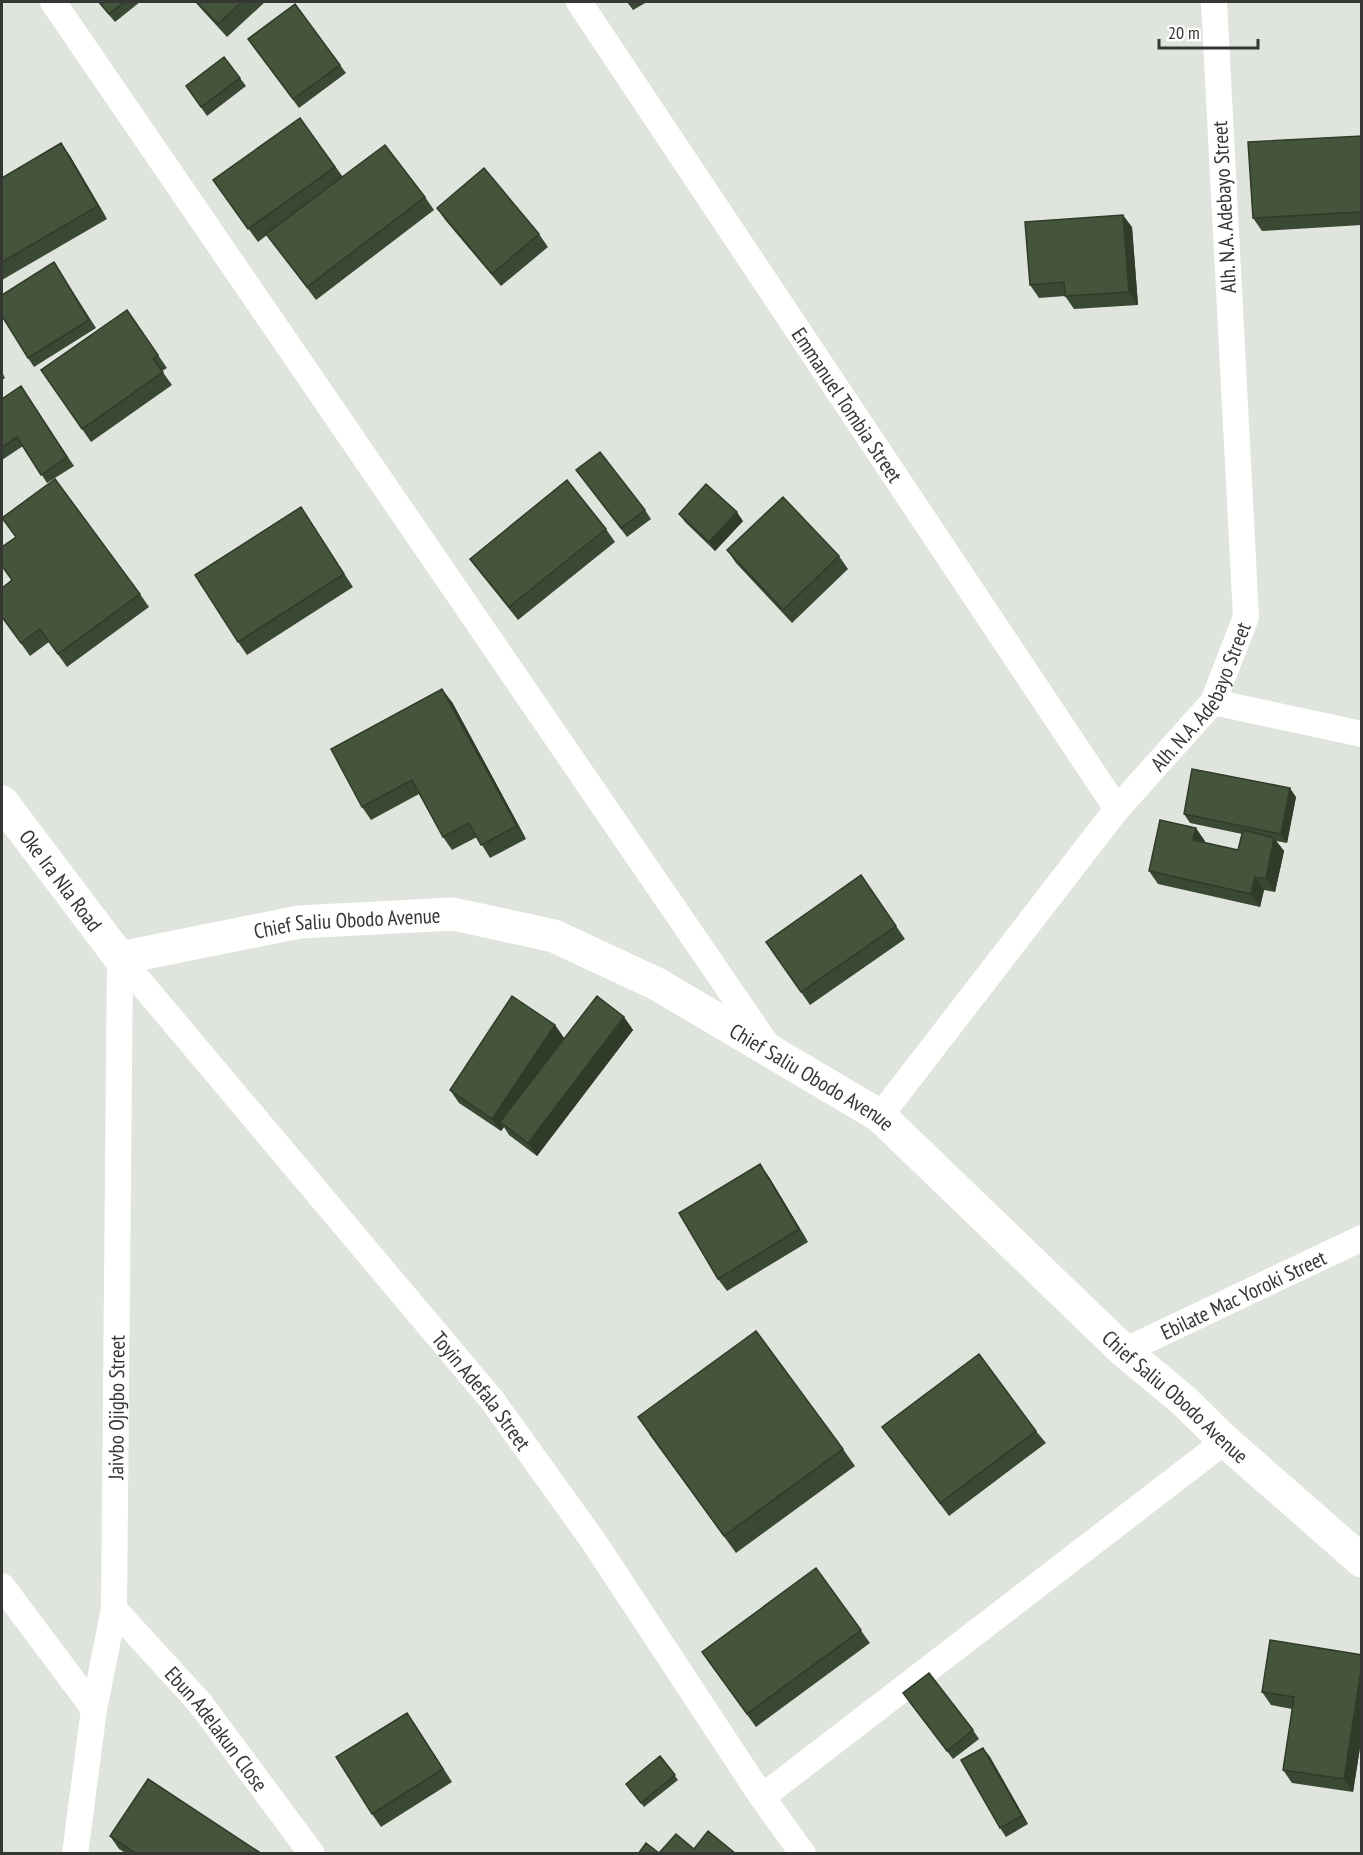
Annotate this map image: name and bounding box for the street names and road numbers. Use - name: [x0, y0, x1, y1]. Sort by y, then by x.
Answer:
- street label: Alh. N.A. Adebayo Street: [1206, 120, 1242, 294]
- street label: Emmanuel Tombia Street: [786, 322, 909, 488]
- street label: Alh. N.A. Adebayo Street: [1144, 618, 1256, 777]
- street label: Oke Ira Nla Road: [14, 824, 108, 937]
- street label: Chief Saliu Obodo Avenue: [251, 901, 441, 944]
- street label: Chief Saliu Obodo Avenue: [725, 1017, 900, 1136]
- street label: Ebilate Mac Yoroki Street: [1156, 1243, 1331, 1345]
- street label: Chief Saliu Obodo Avenue: [1097, 1324, 1254, 1469]
- street label: Toyin Adefala Street: [426, 1326, 537, 1456]
- street label: Jaivbo Ojigbo Street: [102, 1335, 130, 1481]
- street label: Ebun Adelakun Close: [159, 1660, 274, 1797]

